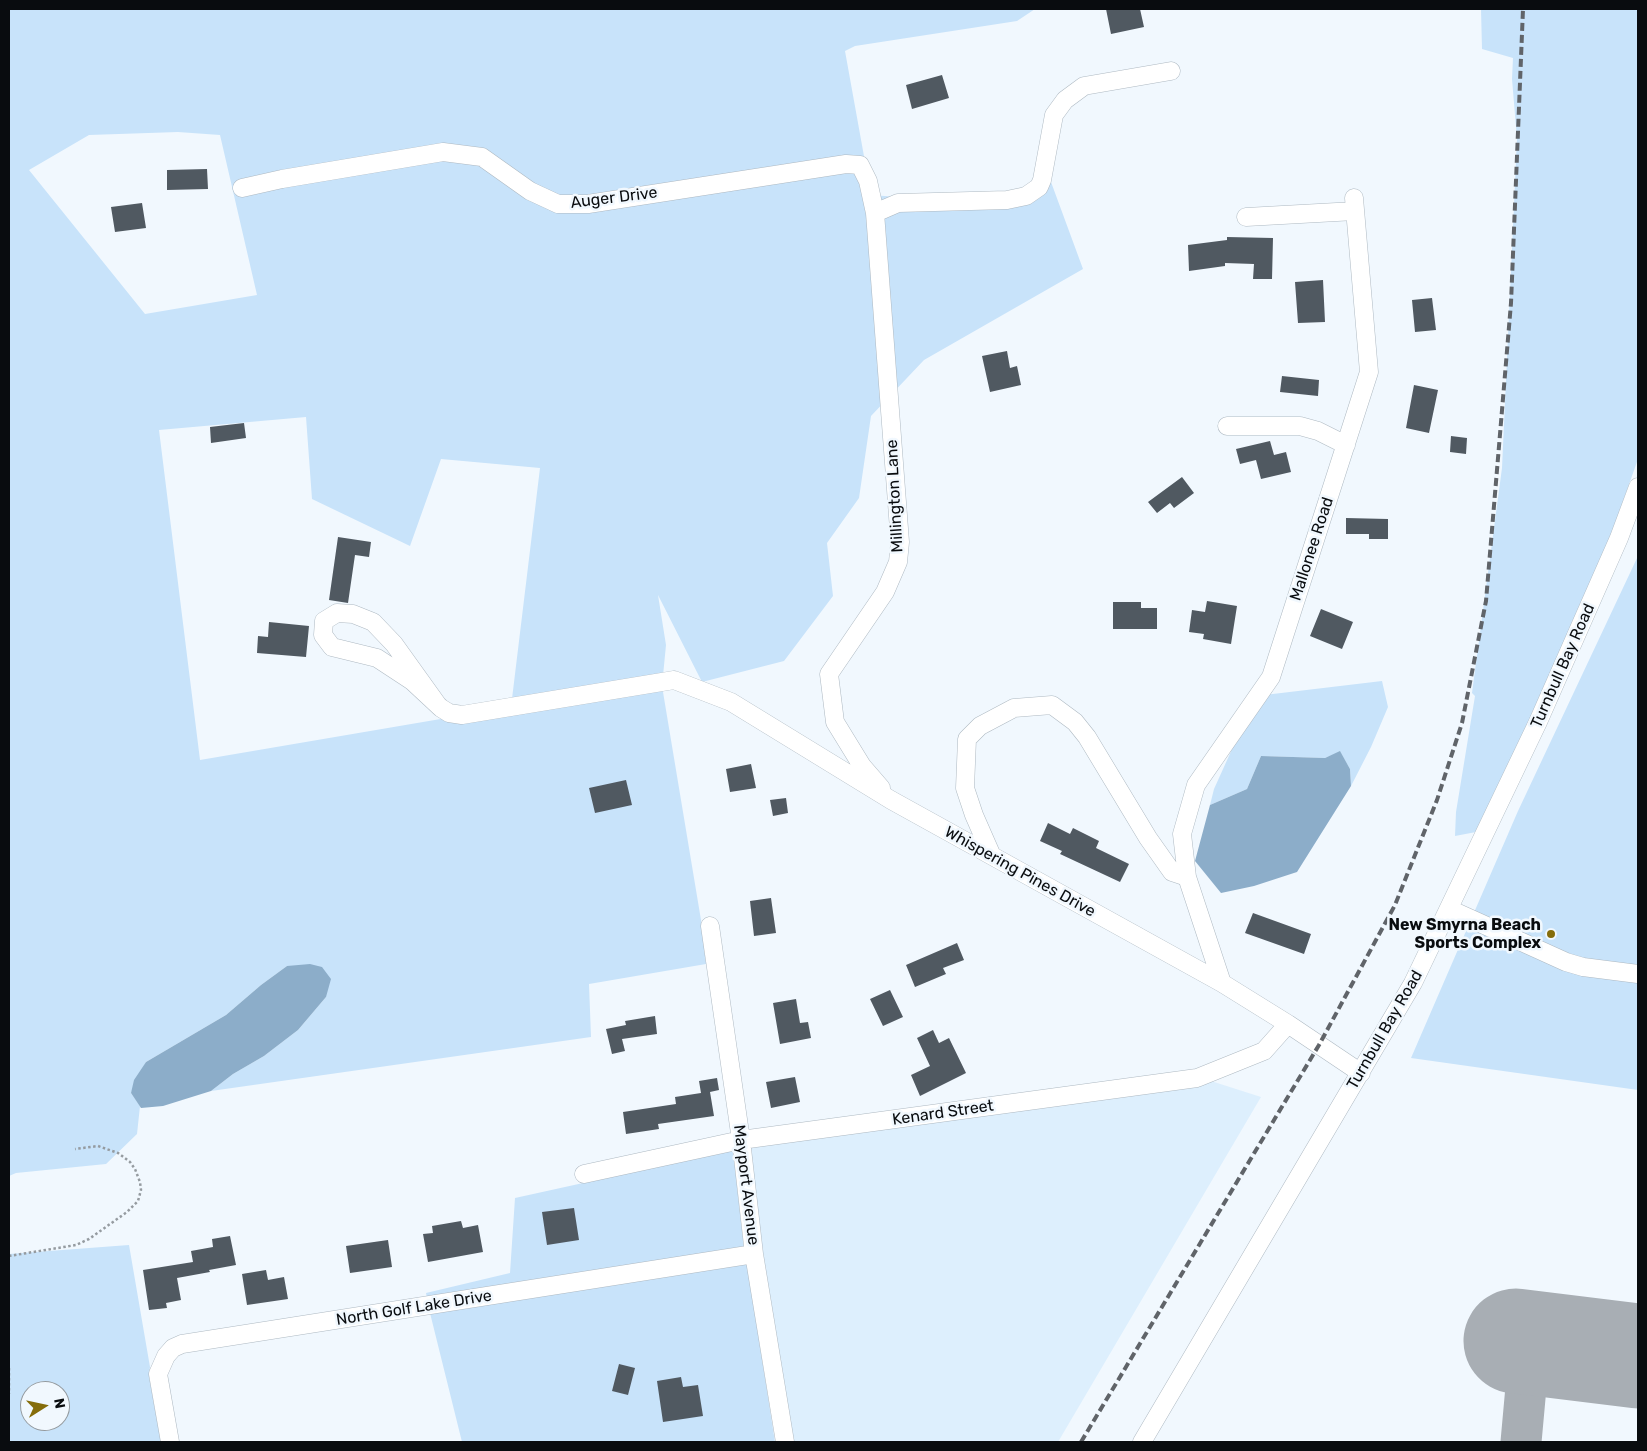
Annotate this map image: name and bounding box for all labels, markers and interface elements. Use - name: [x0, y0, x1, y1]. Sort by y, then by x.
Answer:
- street label: Auger Drive: [570, 183, 658, 213]
- street label: Millington Lane: [882, 439, 908, 553]
- street label: Mallonee Road: [1286, 495, 1338, 603]
- street label: Turnbull Bay Road: [1527, 601, 1599, 731]
- street label: Whispering Pines Drive: [941, 822, 1099, 922]
- place label: New Smyrna Beach Sports Complex: [1388, 915, 1541, 953]
- marker: New Smyrna Beach Sports Complex: [1545, 928, 1557, 940]
- street label: Turnbull Bay Road: [1343, 967, 1427, 1093]
- street label: Kenard Street: [891, 1096, 995, 1130]
- street label: Mayport Avenue: [729, 1124, 763, 1246]
- street label: North Golf Lake Drive: [335, 1286, 493, 1330]
- north arrow: [20, 1381, 70, 1431]
- text: N: [50, 1397, 69, 1410]

